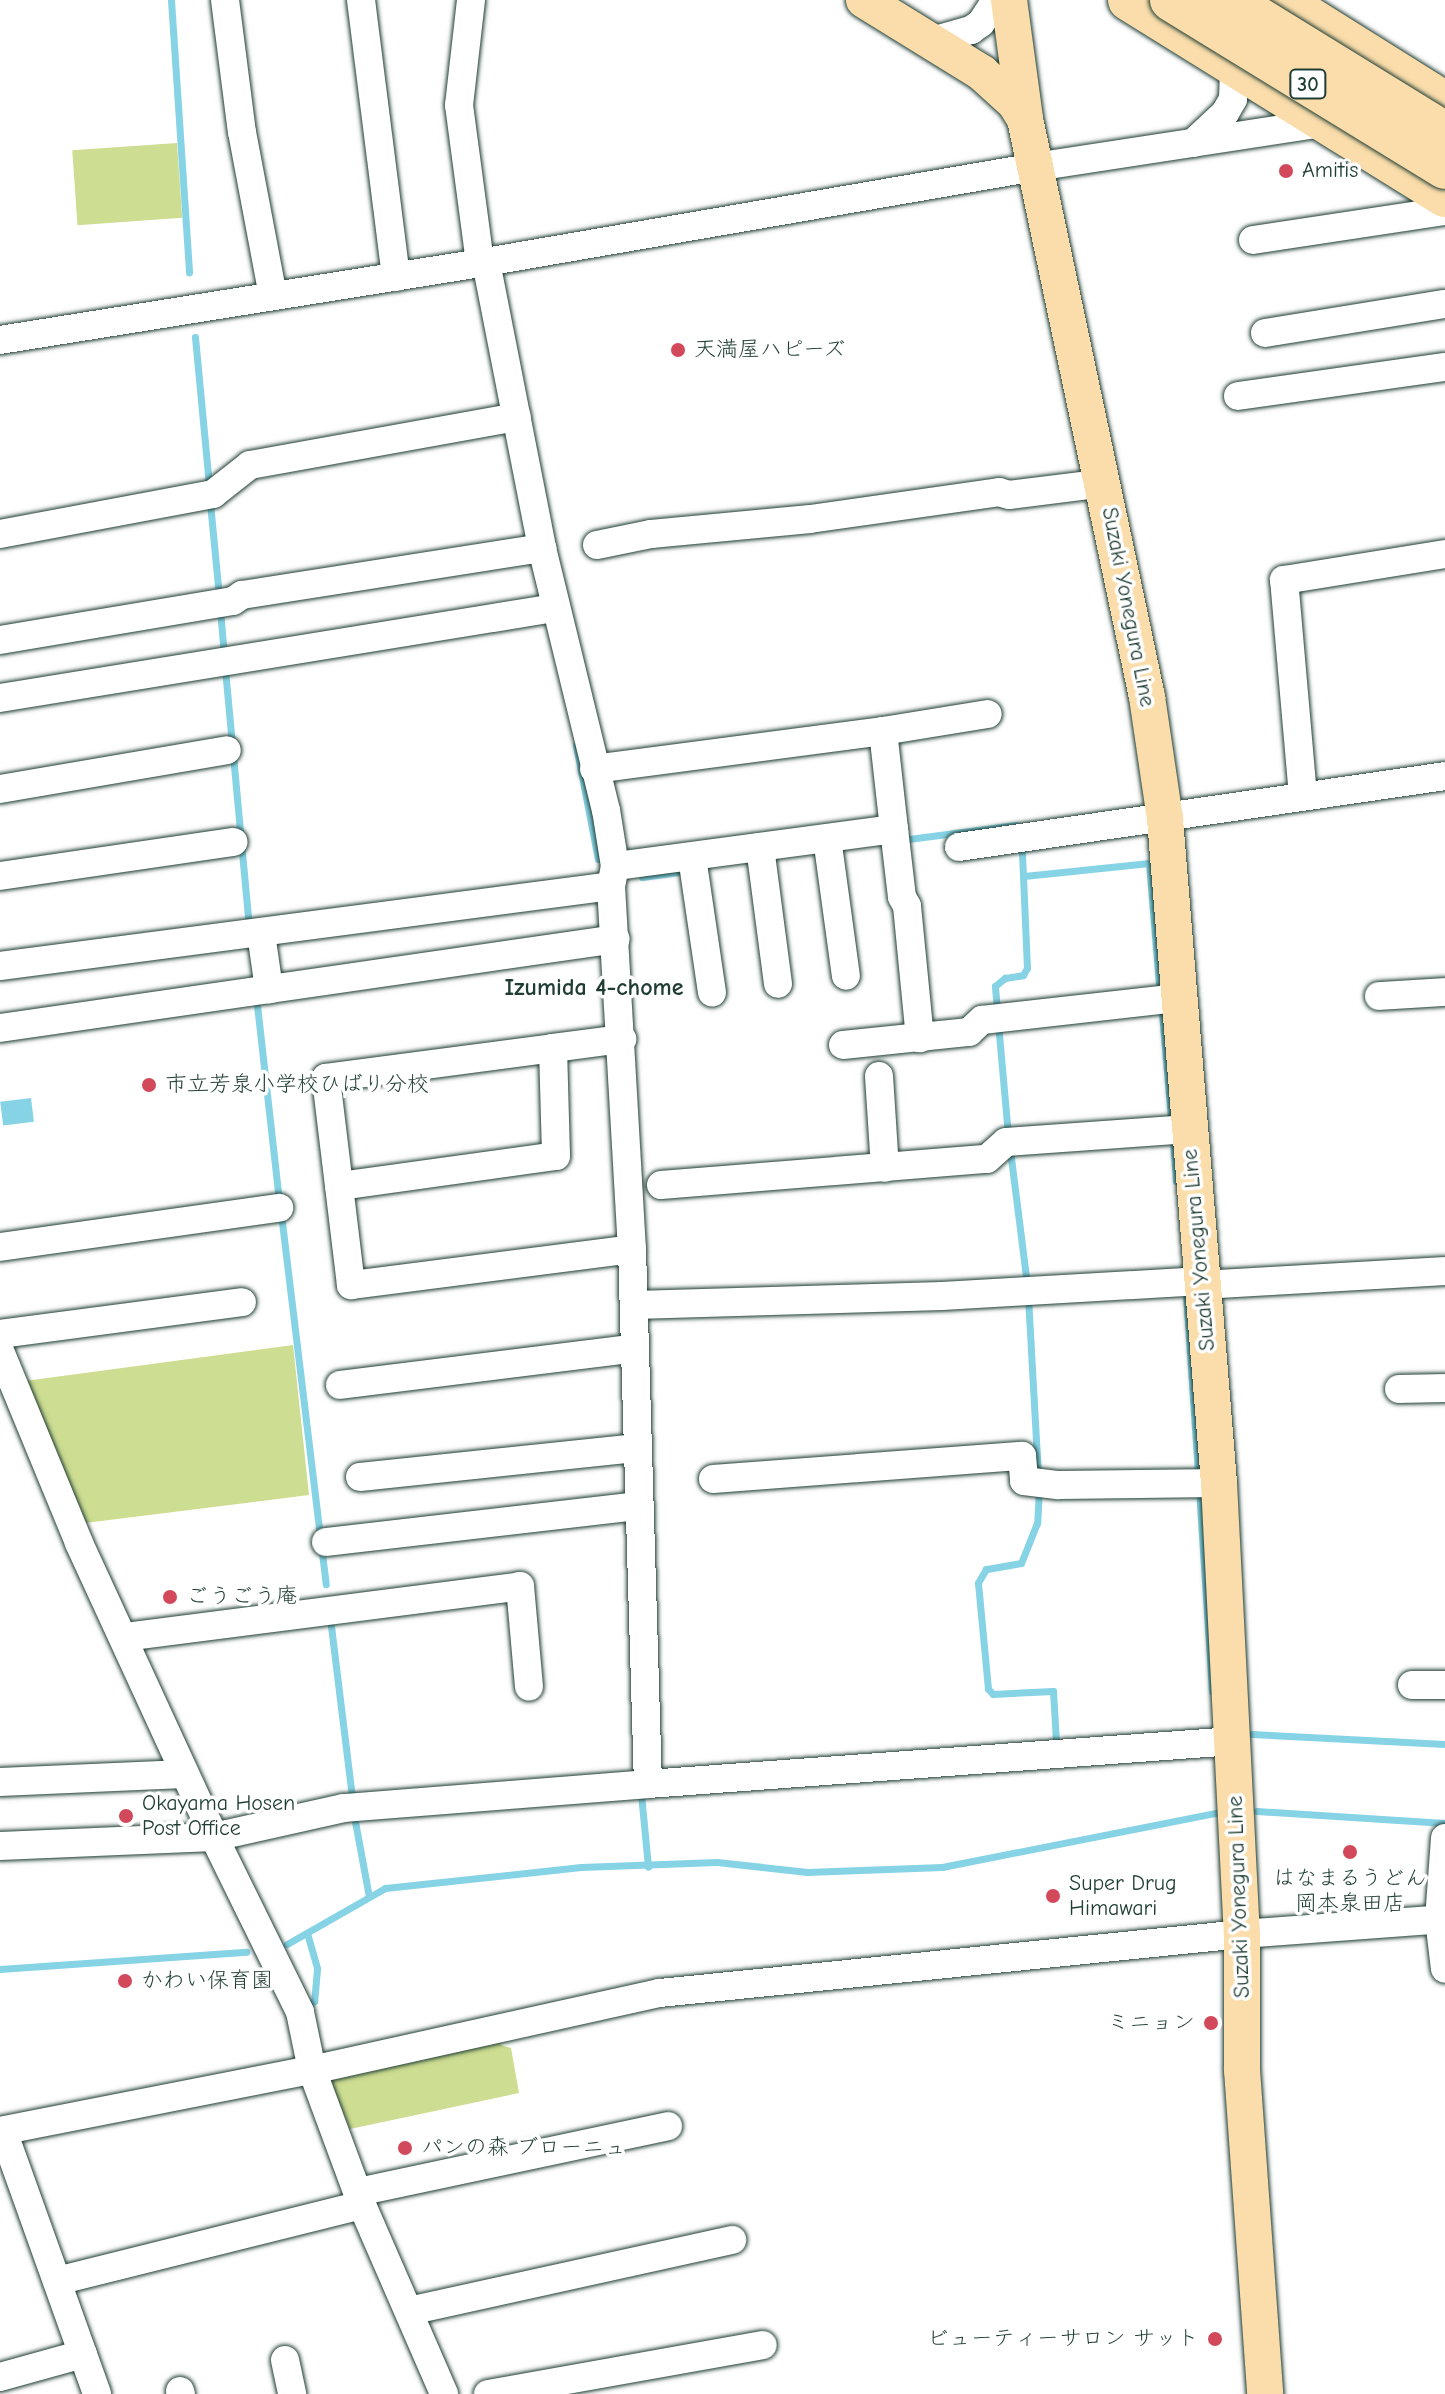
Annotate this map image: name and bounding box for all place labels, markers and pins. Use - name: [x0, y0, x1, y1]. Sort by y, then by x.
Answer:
- place label: Amitis: [1302, 158, 1358, 184]
- marker: Amitis: [1277, 162, 1295, 180]
- place label: 天満屋ハピーズ: [694, 337, 847, 363]
- marker: 天満屋ハピーズ: [669, 341, 687, 359]
- place label: 市立芳泉小学校ひばり分校: [165, 1072, 429, 1098]
- marker: 市立芳泉小学校ひばり分校: [140, 1076, 158, 1094]
- place label: ごうごう庵: [186, 1584, 296, 1610]
- marker: ごうごう庵: [161, 1588, 179, 1606]
- place label: Okayama Hosen Post Office: [142, 1790, 295, 1842]
- marker: Okayama Hosen Post Office: [117, 1807, 135, 1825]
- marker: はなまるうどん 岡本泉田店: [1341, 1843, 1359, 1861]
- place label: はなまるうどん 岡本泉田店: [1273, 1865, 1427, 1916]
- place label: Super Drug Himawari: [1069, 1870, 1177, 1922]
- marker: Super Drug Himawari: [1044, 1887, 1062, 1905]
- place label: かわい保育園: [141, 1968, 273, 1994]
- marker: かわい保育園: [116, 1972, 134, 1990]
- place label: ミニョン: [1107, 2010, 1195, 2036]
- marker: ミニョン: [1202, 2014, 1220, 2032]
- place label: パンの森 ブローニュ: [421, 2135, 626, 2161]
- marker: パンの森 ブローニュ: [396, 2139, 414, 2157]
- place label: ビューティーサロン サット: [928, 2326, 1199, 2352]
- marker: ビューティーサロン サット: [1206, 2330, 1224, 2348]

